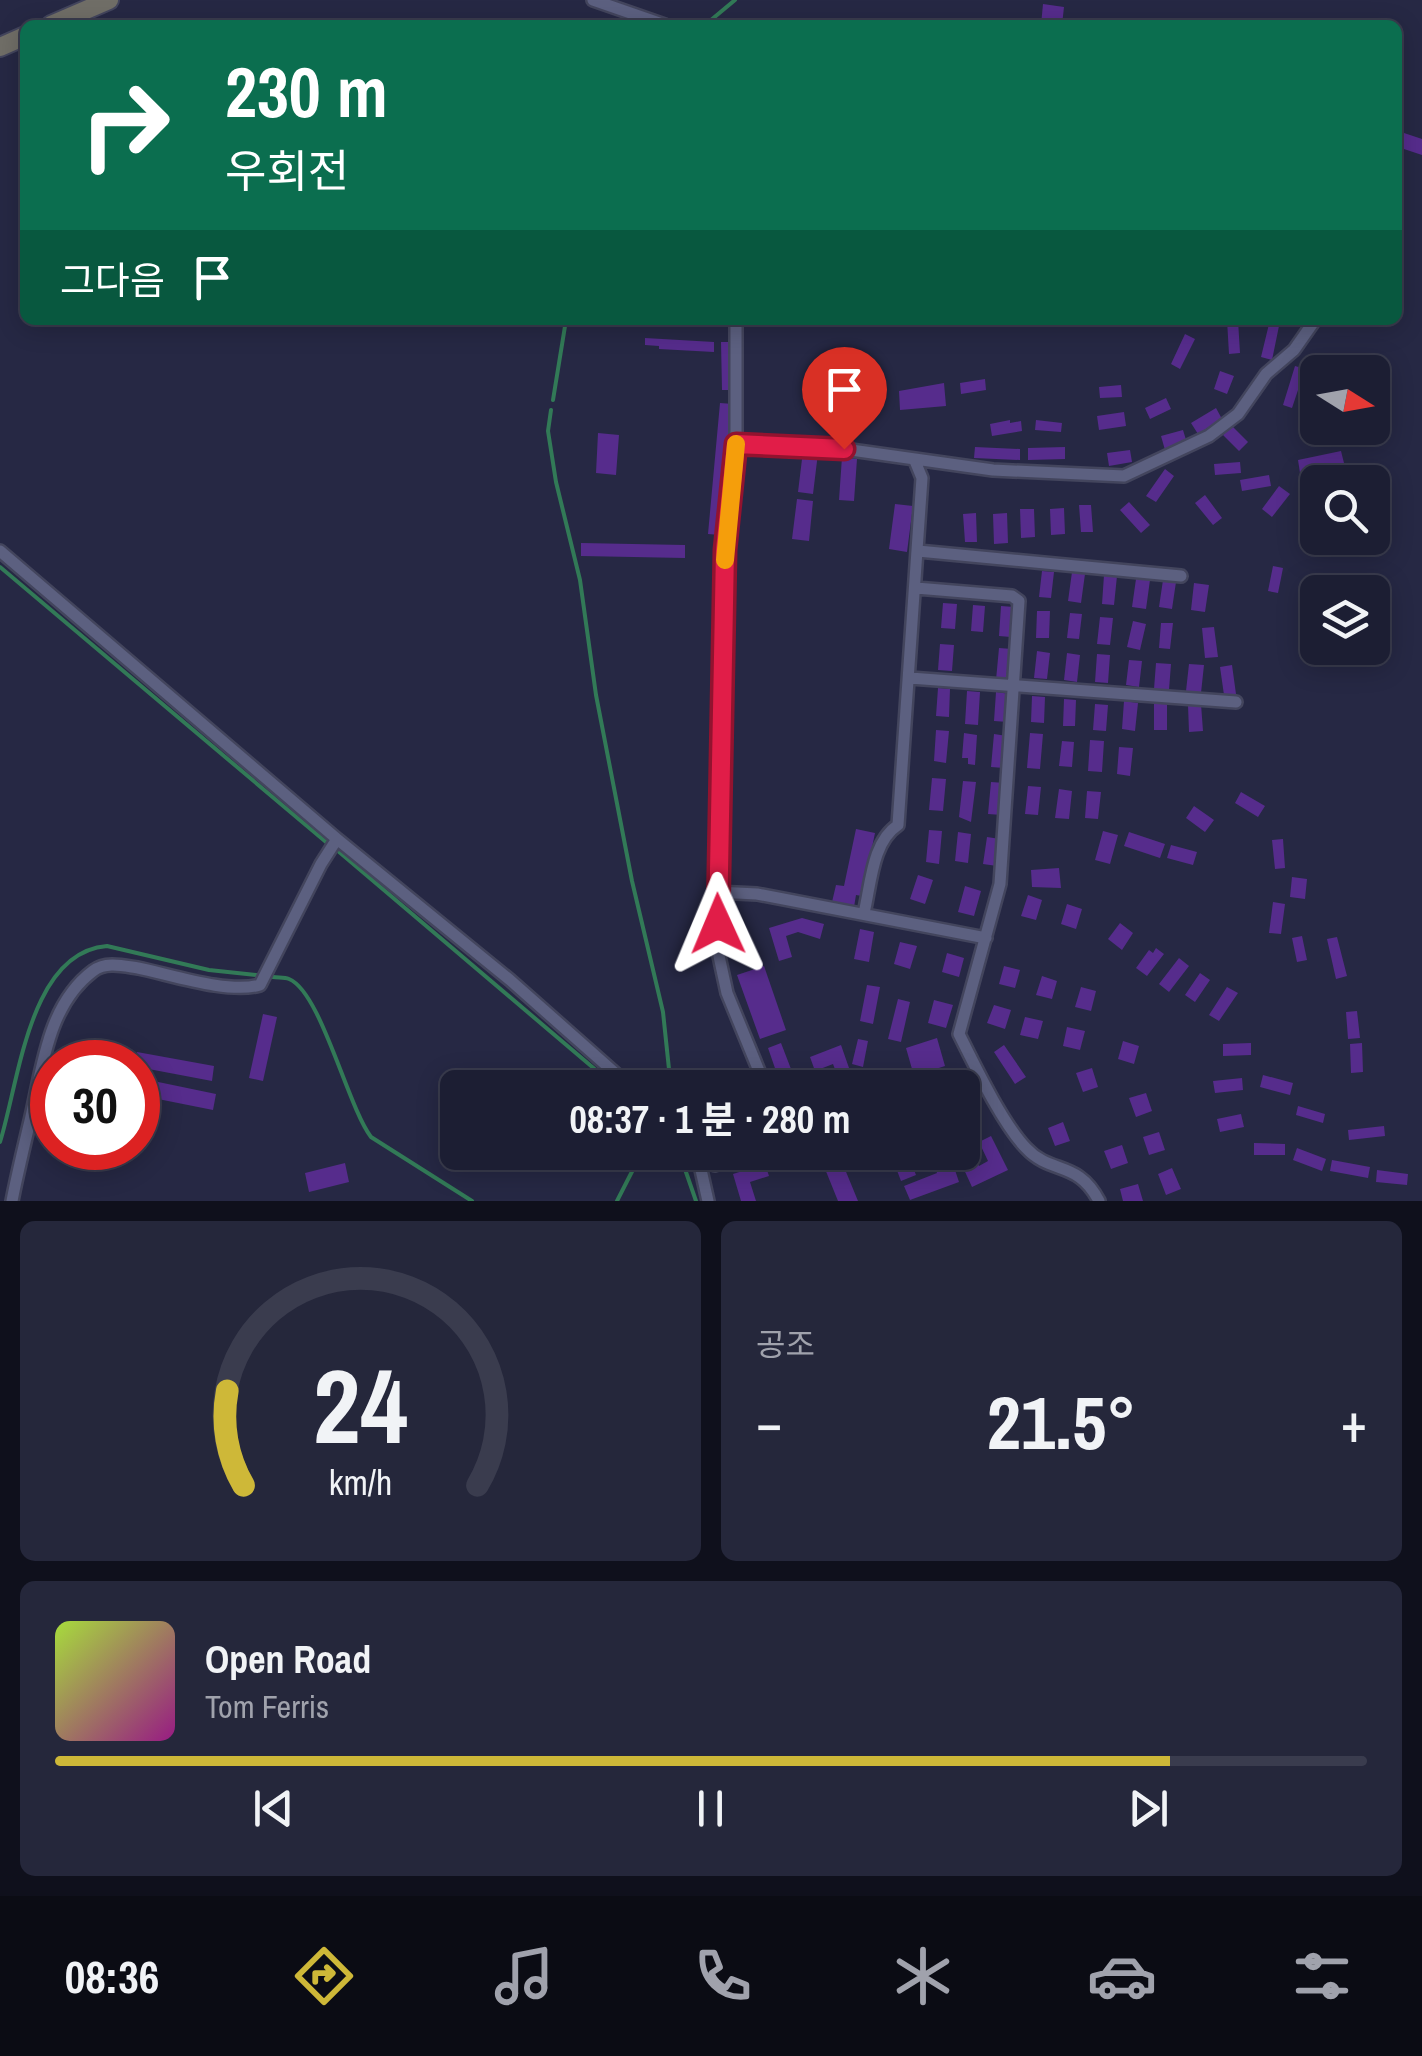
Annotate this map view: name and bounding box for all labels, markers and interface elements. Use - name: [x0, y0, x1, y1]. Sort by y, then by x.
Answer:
- text: 230 m: [225, 45, 388, 139]
- icon: right: [60, 60, 190, 190]
- text: 우회전: [225, 140, 349, 201]
- icon: arrive: [185, 250, 240, 305]
- text: 그다음: [60, 255, 165, 306]
- pin: [802, 347, 887, 450]
- north arrow: [1300, 355, 1390, 445]
- map controls: [1300, 355, 1390, 665]
- icon: arrive: [817, 362, 872, 417]
- button: search: [1300, 465, 1390, 555]
- button: layers: [1300, 575, 1390, 665]
- position arrow: [666, 872, 770, 976]
- speed limit sign: 30: [30, 1040, 160, 1170]
- text: 08:37 · 1 분 · 280 m: [570, 1094, 850, 1145]
- text: 공조: [756, 1323, 815, 1366]
- text: 24: [313, 1335, 408, 1475]
- text: 21.5°: [987, 1371, 1136, 1472]
- text: −: [756, 1385, 782, 1459]
- text: +: [1341, 1385, 1367, 1459]
- text: km/h: [329, 1458, 392, 1506]
- text: Open Road: [205, 1634, 371, 1685]
- text: Tom Ferris: [205, 1685, 329, 1728]
- icon: previous: [246, 1781, 301, 1836]
- icon: pause: [683, 1781, 738, 1836]
- icon: next: [1121, 1781, 1176, 1836]
- icon: directions: [289, 1941, 359, 2011]
- icon: music: [489, 1941, 559, 2011]
- icon: phone: [688, 1941, 758, 2011]
- icon: climate: [888, 1941, 958, 2011]
- icon: car: [1087, 1941, 1157, 2011]
- icon: filters: [1287, 1941, 1357, 2011]
- text: 08:36: [65, 1946, 159, 2007]

